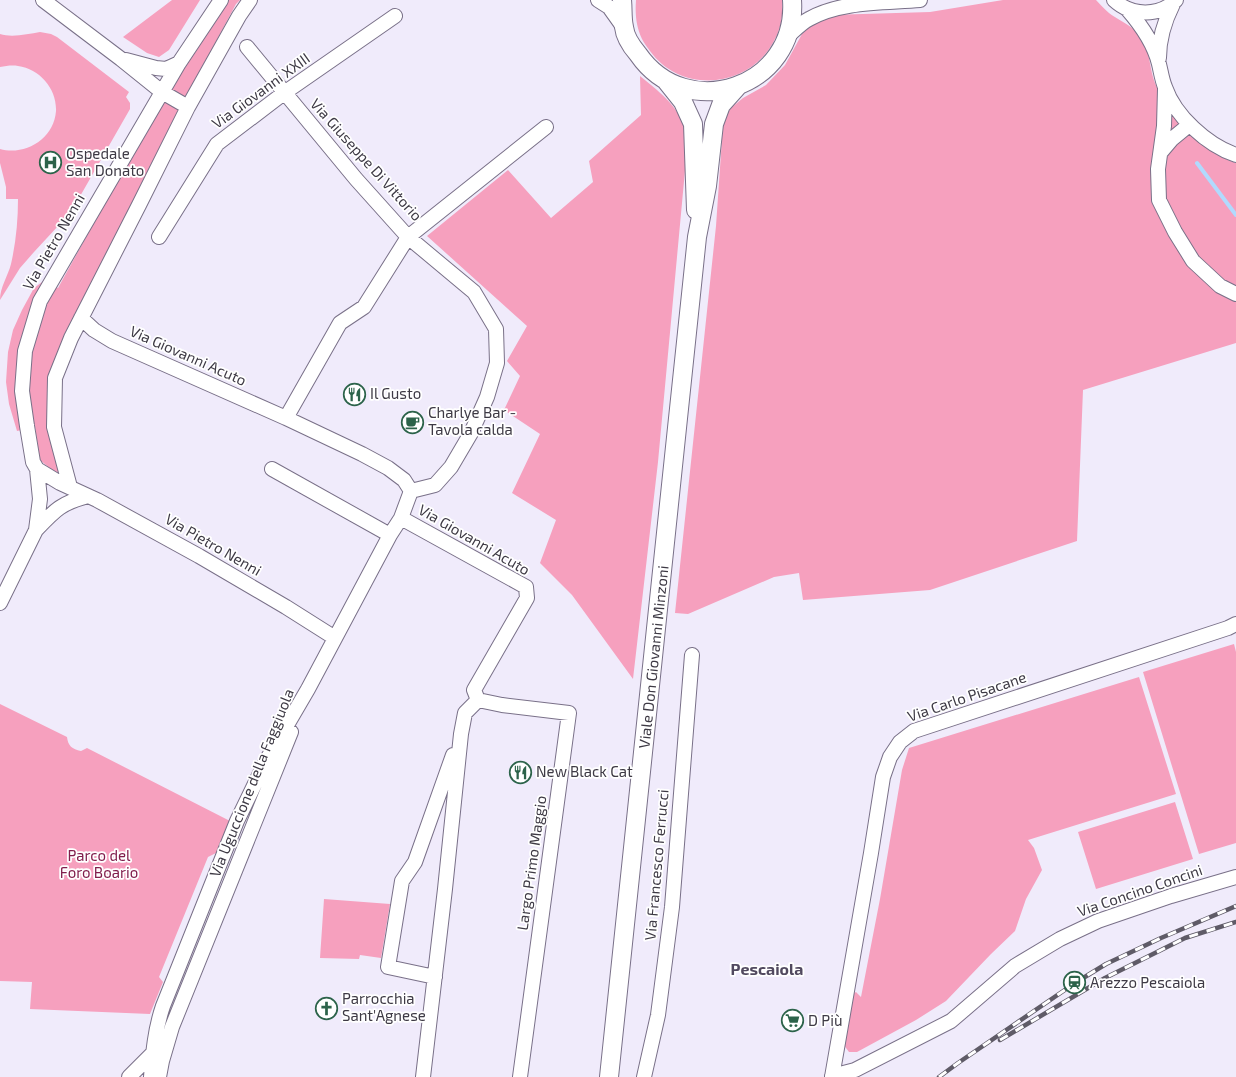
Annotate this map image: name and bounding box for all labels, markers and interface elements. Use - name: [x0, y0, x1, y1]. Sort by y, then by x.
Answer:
- street label: Via Giovanni XXIII: [208, 49, 313, 132]
- street label: Via Giuseppe Di Vittorio: [307, 94, 426, 224]
- place label: Ospedale San Donato: [66, 144, 144, 179]
- hospital icon: Ospedale San Donato: [37, 150, 63, 176]
- street label: Via Pietro Nenni: [18, 190, 88, 293]
- street label: Via Giovanni Acuto: [127, 321, 249, 389]
- restaurant icon: Il Gusto: [342, 381, 368, 407]
- place label: Il Gusto: [370, 384, 421, 402]
- place label: Charlye Bar - Tavola calda: [428, 403, 516, 438]
- cafe icon: Charlye Bar - Tavola calda: [400, 409, 426, 435]
- street label: Via Giovanni Acuto: [416, 500, 533, 578]
- street label: Via Pietro Nenni: [162, 509, 265, 579]
- street label: Viale Don Giovanni Minzoni: [634, 565, 672, 749]
- street label: Via Carlo Pisacane: [905, 667, 1028, 725]
- street label: Via Uguccione della Faggiuola: [205, 686, 297, 879]
- restaurant icon: New Black Cat: [508, 759, 534, 785]
- place label: New Black Cat: [536, 762, 633, 780]
- street label: Via Francesco Ferrucci: [640, 788, 672, 941]
- street label: Largo Primo Maggio: [513, 794, 549, 931]
- park label: Parco del Foro Boario: [60, 846, 138, 881]
- street label: Via Concino Concini: [1075, 860, 1205, 920]
- district label: Pescaiola: [731, 959, 803, 978]
- station icon: Arezzo Pescaiola: [1062, 970, 1088, 996]
- place label: Arezzo Pescaiola: [1090, 973, 1205, 991]
- place label: Parrocchia Sant'Agnese: [342, 989, 426, 1024]
- church icon: Parrocchia Sant'Agnese: [314, 995, 340, 1021]
- supermarket icon: D Più: [779, 1008, 805, 1034]
- place label: D Più: [808, 1011, 842, 1029]

